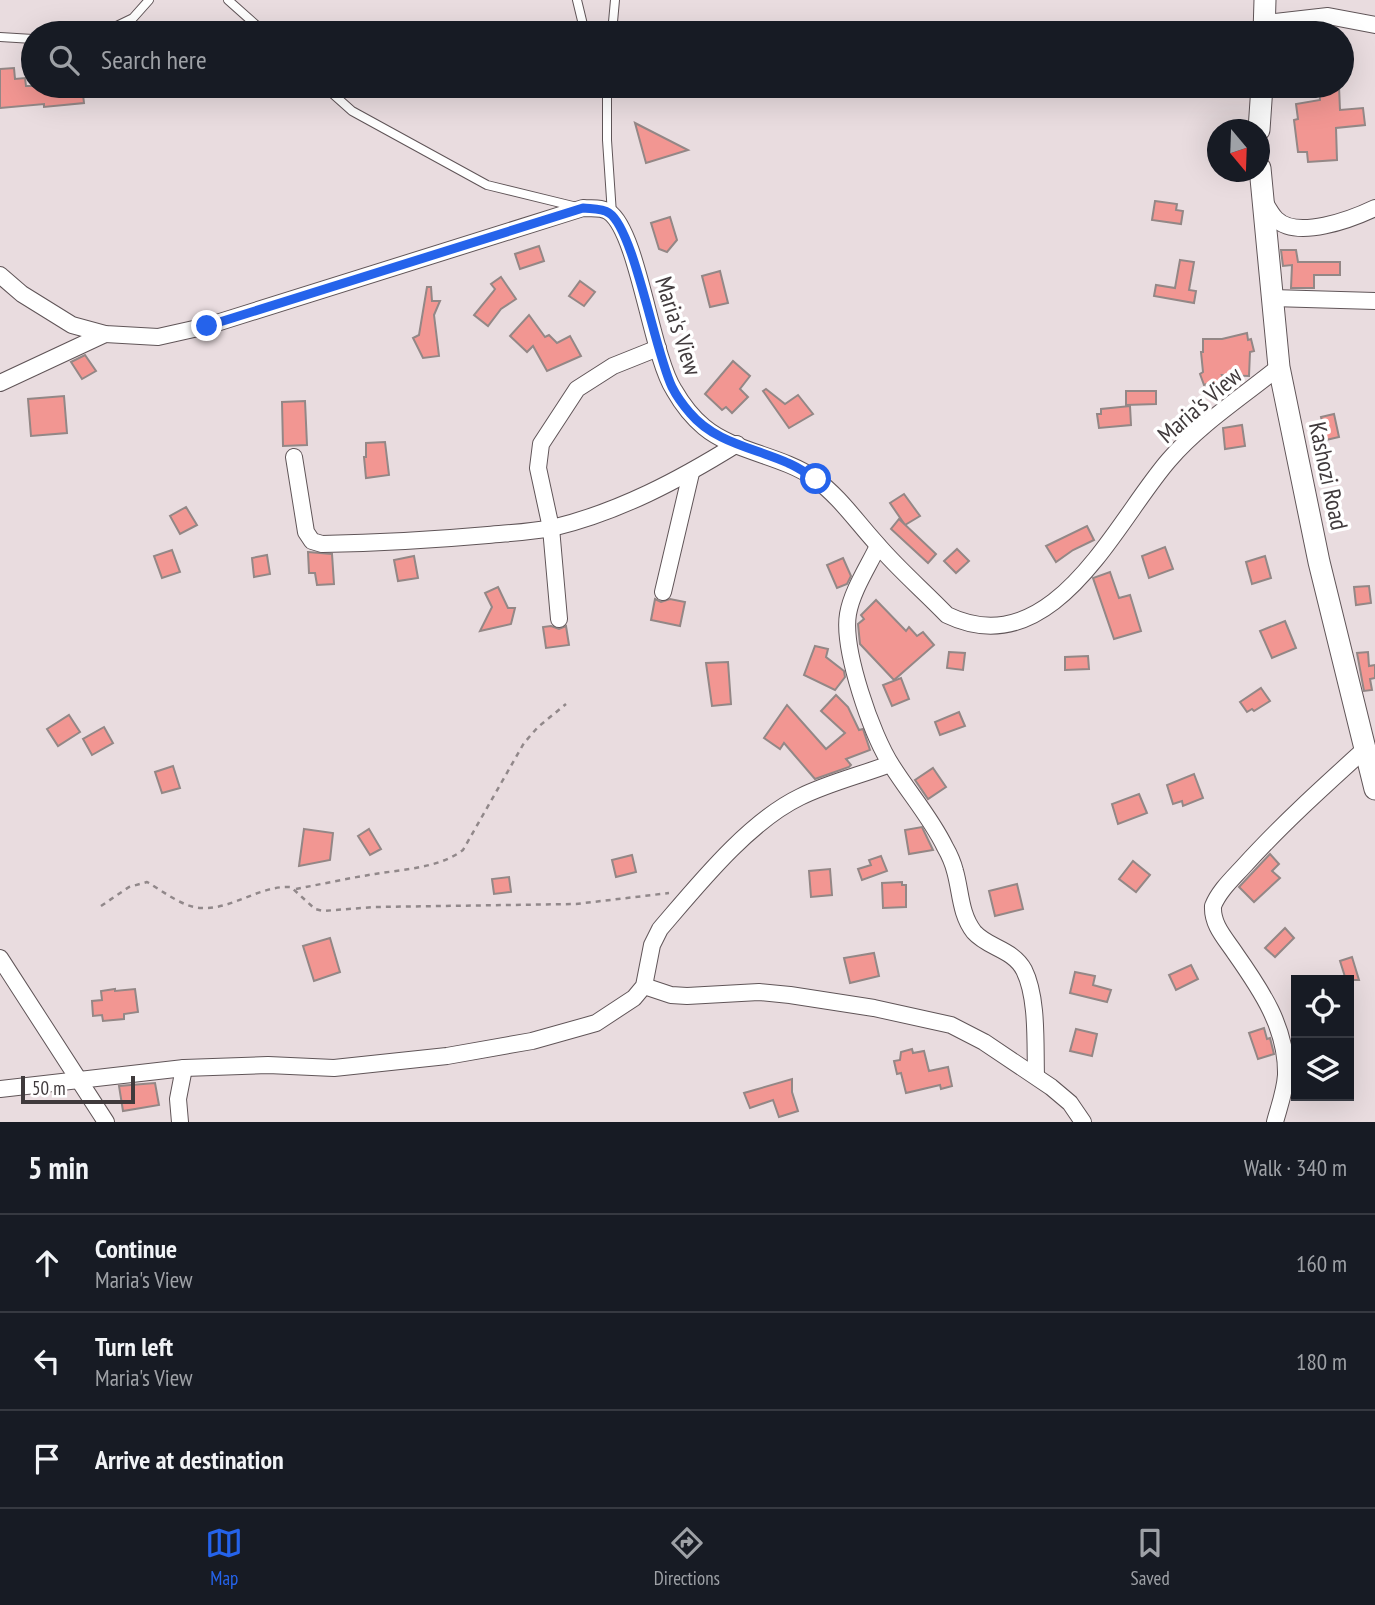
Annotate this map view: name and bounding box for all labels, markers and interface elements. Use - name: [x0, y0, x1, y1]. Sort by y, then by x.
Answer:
- search box: [21, 21, 1354, 98]
- icon: search: [45, 41, 83, 79]
- text: Search here: [101, 43, 207, 76]
- north arrow: [1207, 119, 1270, 182]
- street label: Maria's View: [648, 273, 709, 380]
- route end: [191, 310, 222, 341]
- street label: Maria's View: [1151, 359, 1249, 450]
- street label: Kashozi Road: [1302, 419, 1355, 533]
- route start: [800, 463, 831, 494]
- map controls: [1291, 975, 1354, 1101]
- button: locate: [1291, 975, 1354, 1038]
- button: layers: [1291, 1038, 1354, 1101]
- scale bar: [21, 1073, 135, 1105]
- text: 50 m: [32, 1076, 66, 1100]
- text: 5 min: [28, 1148, 89, 1187]
- text: Walk · 340 m: [1244, 1153, 1347, 1182]
- text: Continue: [95, 1232, 177, 1265]
- icon: ahead: [28, 1244, 66, 1282]
- text: 160 m: [1296, 1249, 1347, 1278]
- text: Maria's View: [95, 1265, 193, 1294]
- text: Turn left: [95, 1330, 173, 1363]
- icon: left: [28, 1342, 66, 1380]
- text: 180 m: [1296, 1347, 1347, 1376]
- text: Maria's View: [95, 1363, 193, 1392]
- icon: arrive: [28, 1440, 66, 1478]
- text: Arrive at destination: [95, 1443, 284, 1476]
- tab: Map: [205, 1524, 243, 1590]
- tab: Directions: [654, 1524, 720, 1590]
- tab: Saved: [1131, 1524, 1170, 1590]

